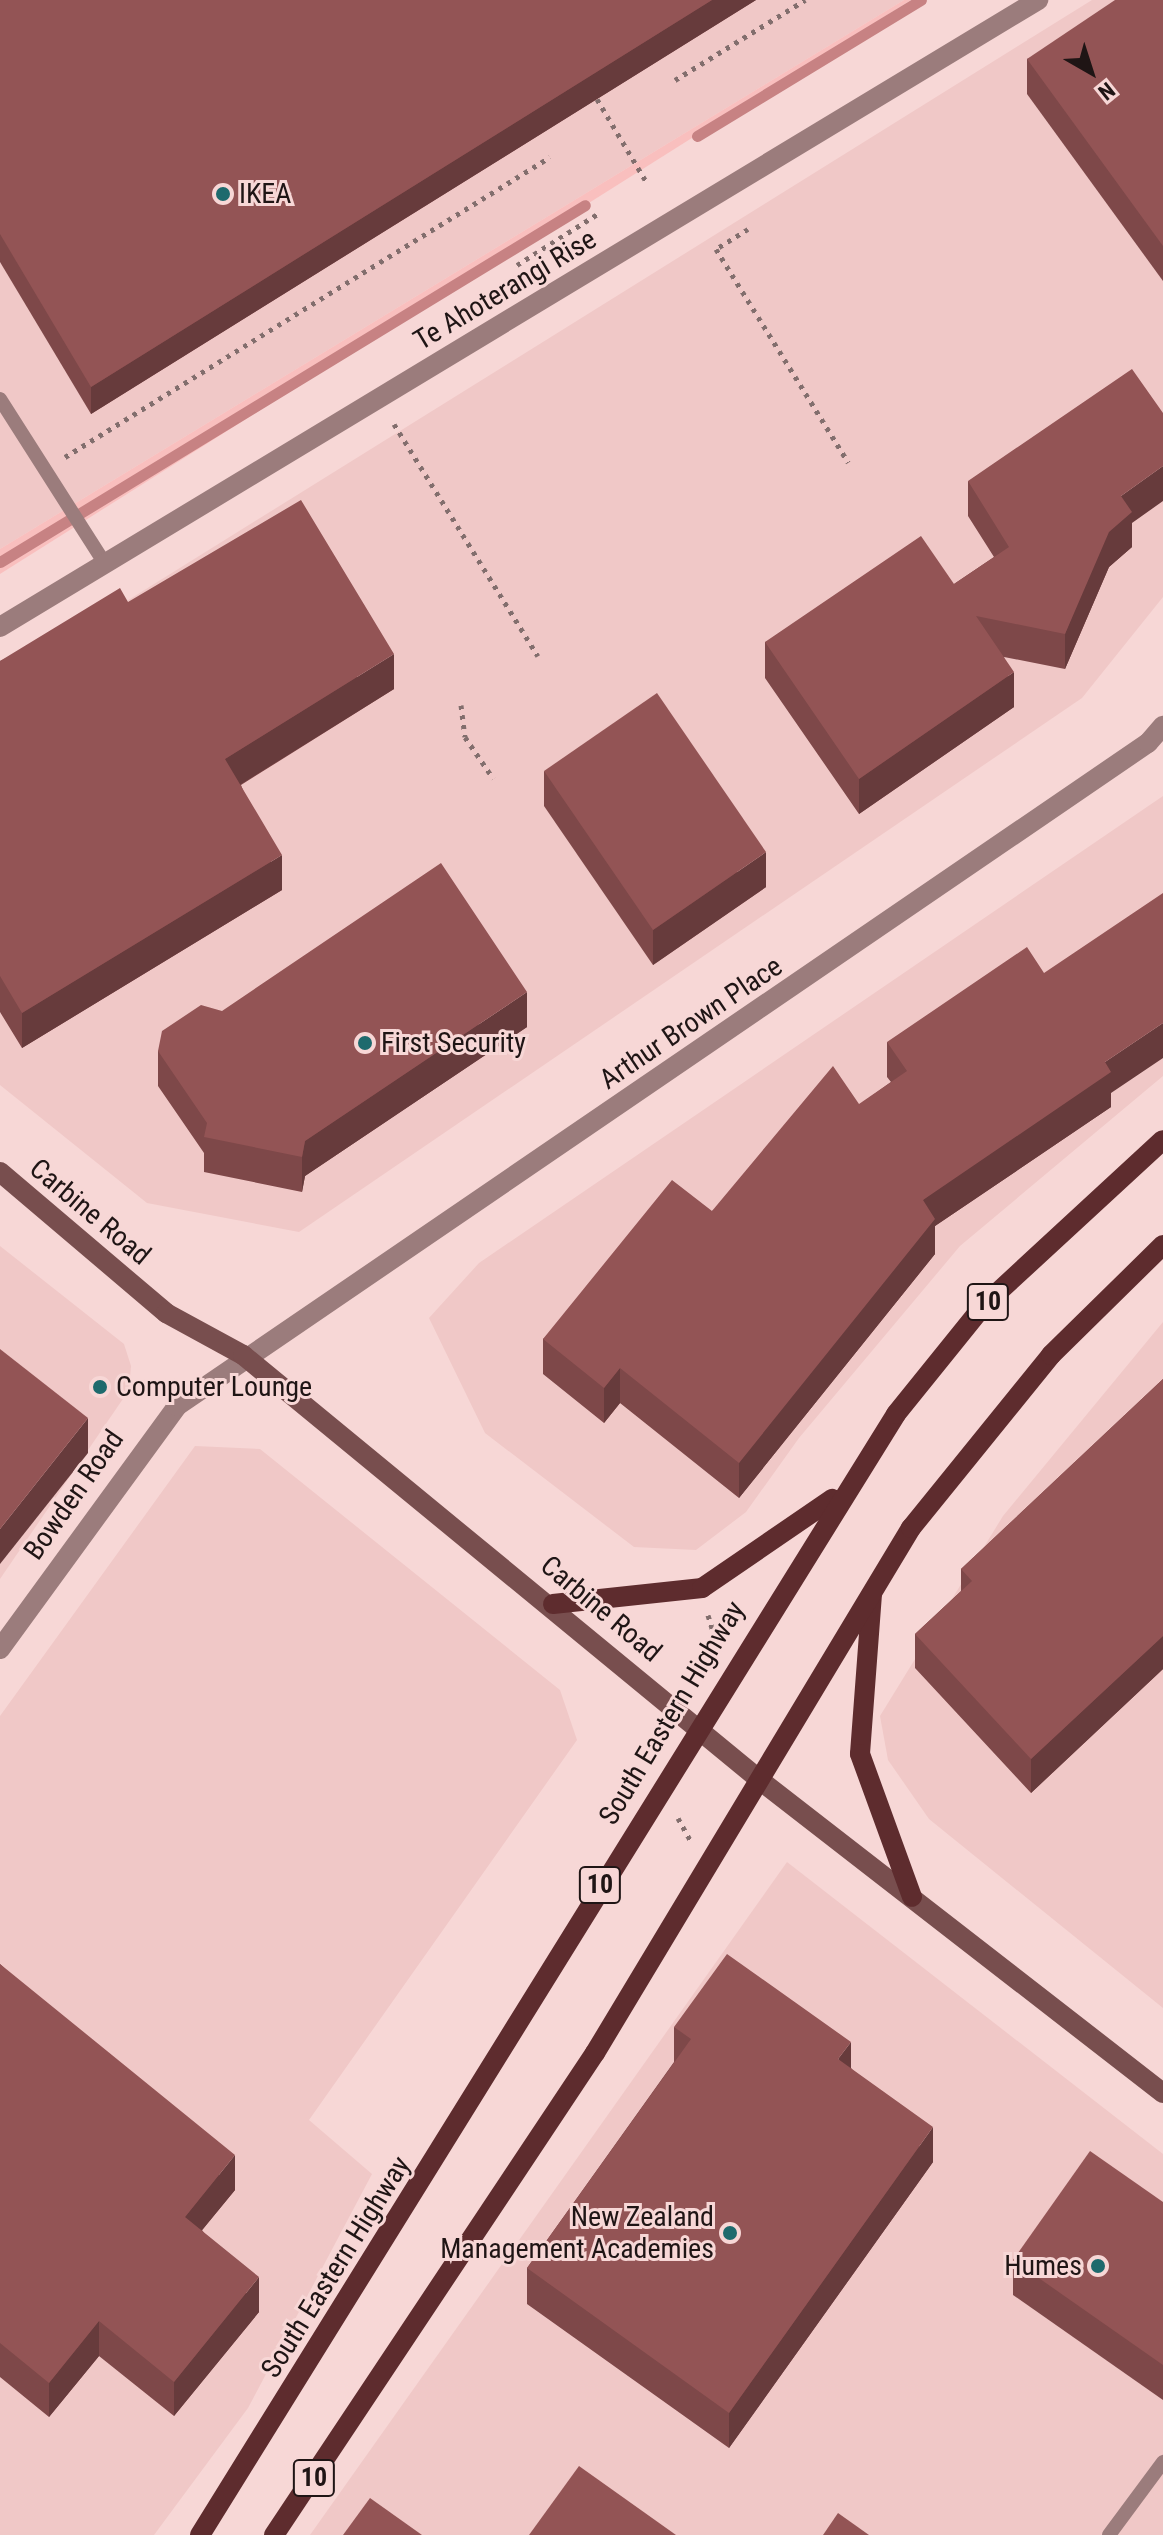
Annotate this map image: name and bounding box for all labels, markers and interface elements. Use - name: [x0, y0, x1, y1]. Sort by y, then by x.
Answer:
- north arrow: [1051, 32, 1131, 112]
- text: N: [1093, 77, 1120, 105]
- place label: IKEA: [239, 177, 291, 211]
- marker: IKEA: [214, 185, 232, 203]
- street label: Te Ahoterangi Rise: [408, 222, 602, 358]
- street label: Arthur Brown Place: [593, 950, 789, 1096]
- place label: First Security: [381, 1026, 526, 1060]
- marker: First Security: [356, 1034, 374, 1052]
- street label: Carbine Road: [23, 1152, 157, 1272]
- road number: 10: [966, 1280, 1010, 1324]
- place label: Computer Lounge: [116, 1370, 312, 1404]
- marker: Computer Lounge: [91, 1378, 109, 1396]
- street label: Bowden Road: [17, 1424, 131, 1566]
- street label: Carbine Road: [534, 1549, 668, 1669]
- street label: South Eastern Highway: [592, 1595, 752, 1831]
- road number: 10: [578, 1863, 622, 1907]
- street label: South Eastern Highway: [254, 2150, 418, 2384]
- place label: New Zealand Management Academies: [440, 2200, 714, 2266]
- marker: New Zealand Management Academies: [721, 2224, 739, 2242]
- place label: Humes: [1004, 2249, 1082, 2283]
- marker: Humes: [1089, 2257, 1107, 2275]
- road number: 10: [292, 2456, 336, 2500]

